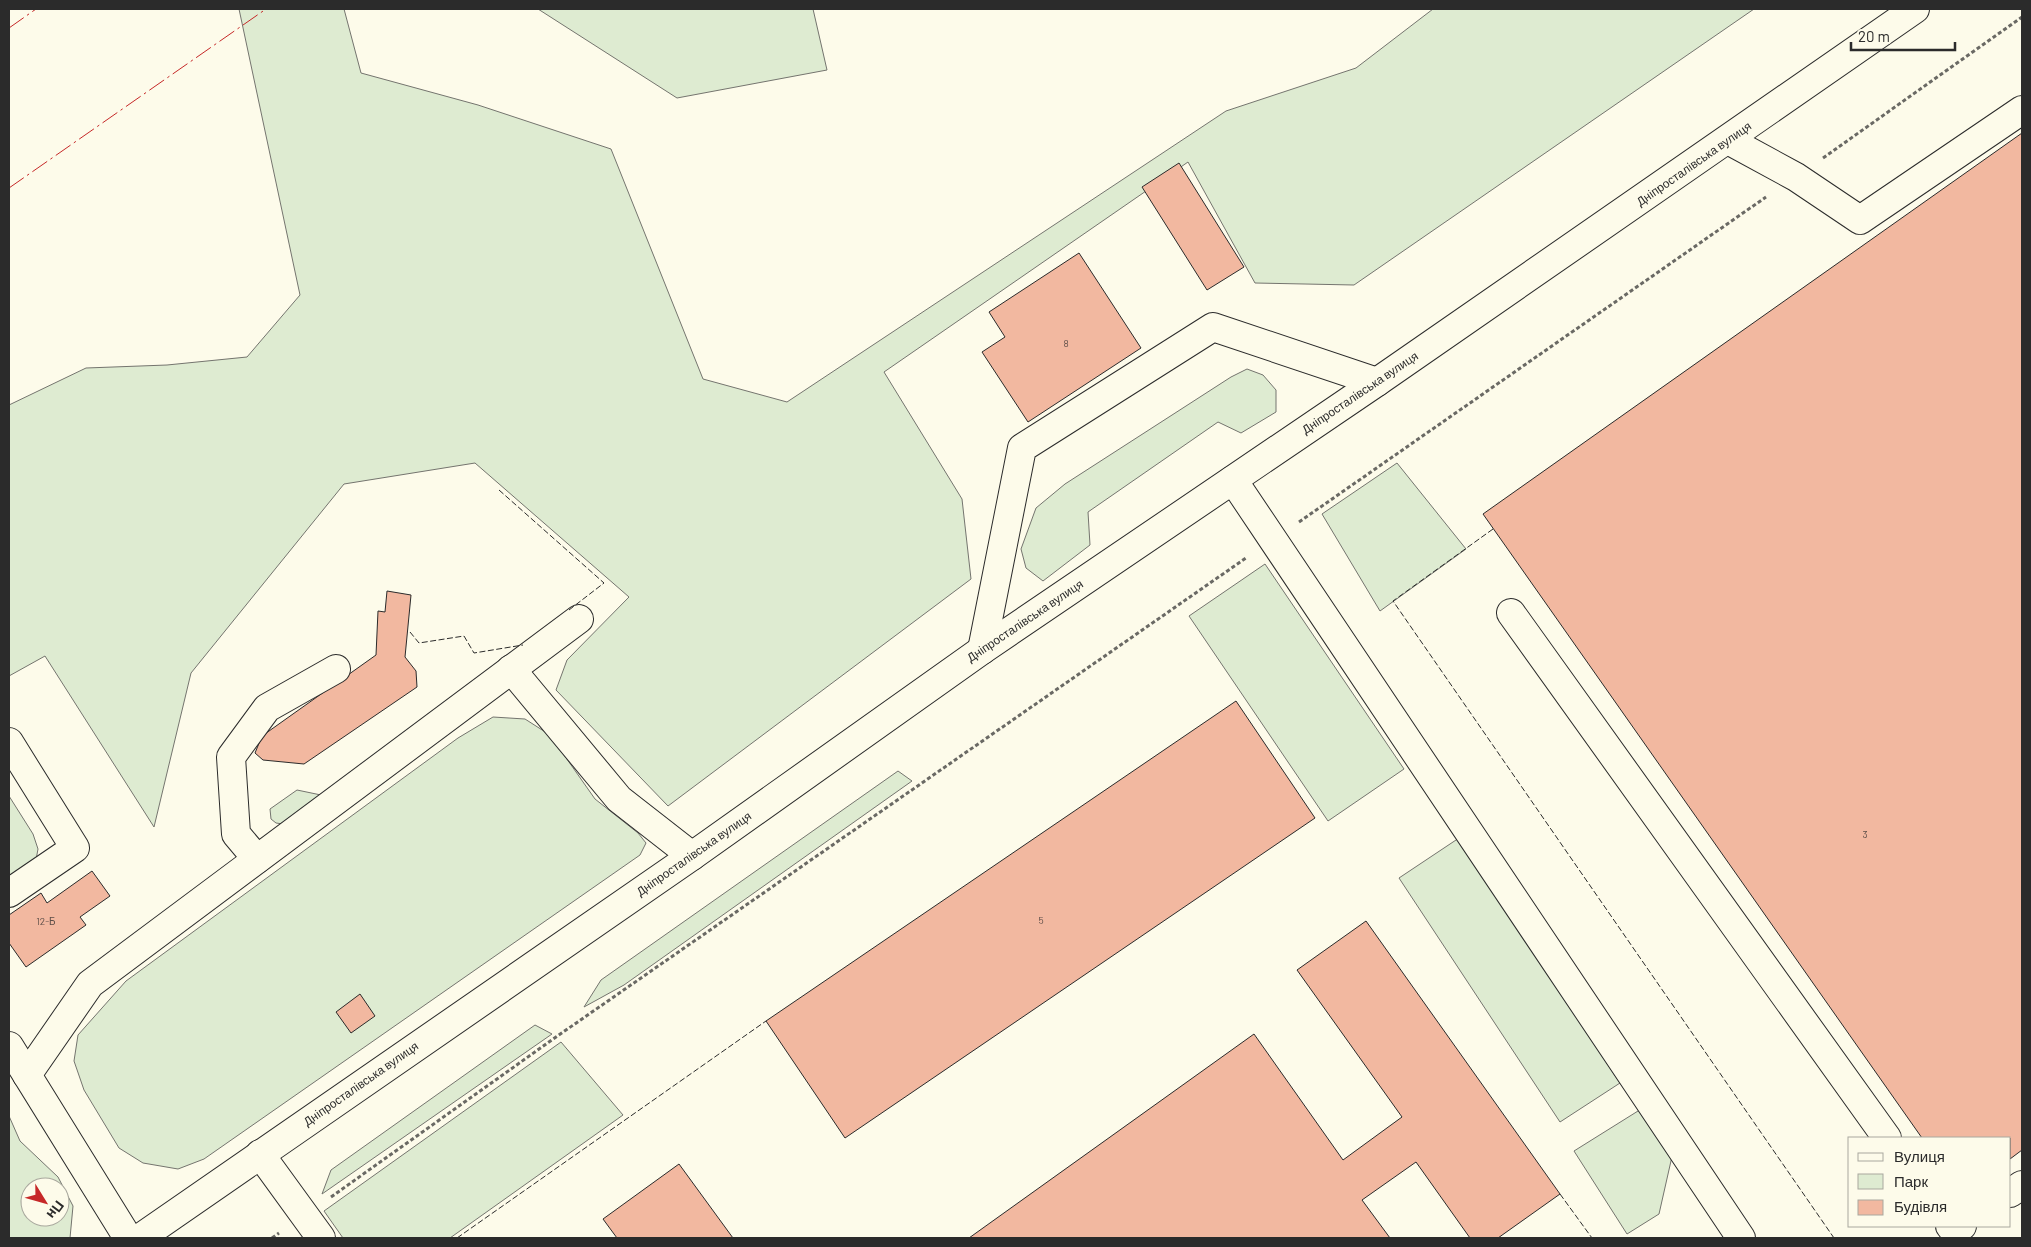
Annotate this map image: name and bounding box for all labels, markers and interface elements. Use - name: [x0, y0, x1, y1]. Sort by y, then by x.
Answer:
- scale bar: [1851, 20, 1955, 52]
- text: 20 m: [1858, 27, 1890, 45]
- street label: Дніпросталівська вулиця: [1633, 118, 1754, 209]
- house number: 8: [1063, 337, 1069, 349]
- street label: Дніпросталівська вулиця: [1299, 348, 1421, 437]
- street label: Дніпросталівська вулиця: [964, 576, 1086, 665]
- street label: Дніпросталівська вулиця: [633, 808, 754, 899]
- house number: 3: [1862, 828, 1868, 840]
- house number: 5: [1038, 914, 1044, 926]
- house number: 12-Б: [36, 915, 56, 927]
- street label: Дніпросталівська вулиця: [300, 1038, 421, 1129]
- legend: [1848, 1137, 2011, 1227]
- text: Вулиця: [1894, 1147, 1945, 1165]
- text: Парк: [1894, 1172, 1928, 1190]
- north arrow: [20, 1177, 70, 1227]
- text: Будівля: [1894, 1197, 1947, 1215]
- text: Пн: [43, 1198, 68, 1223]

